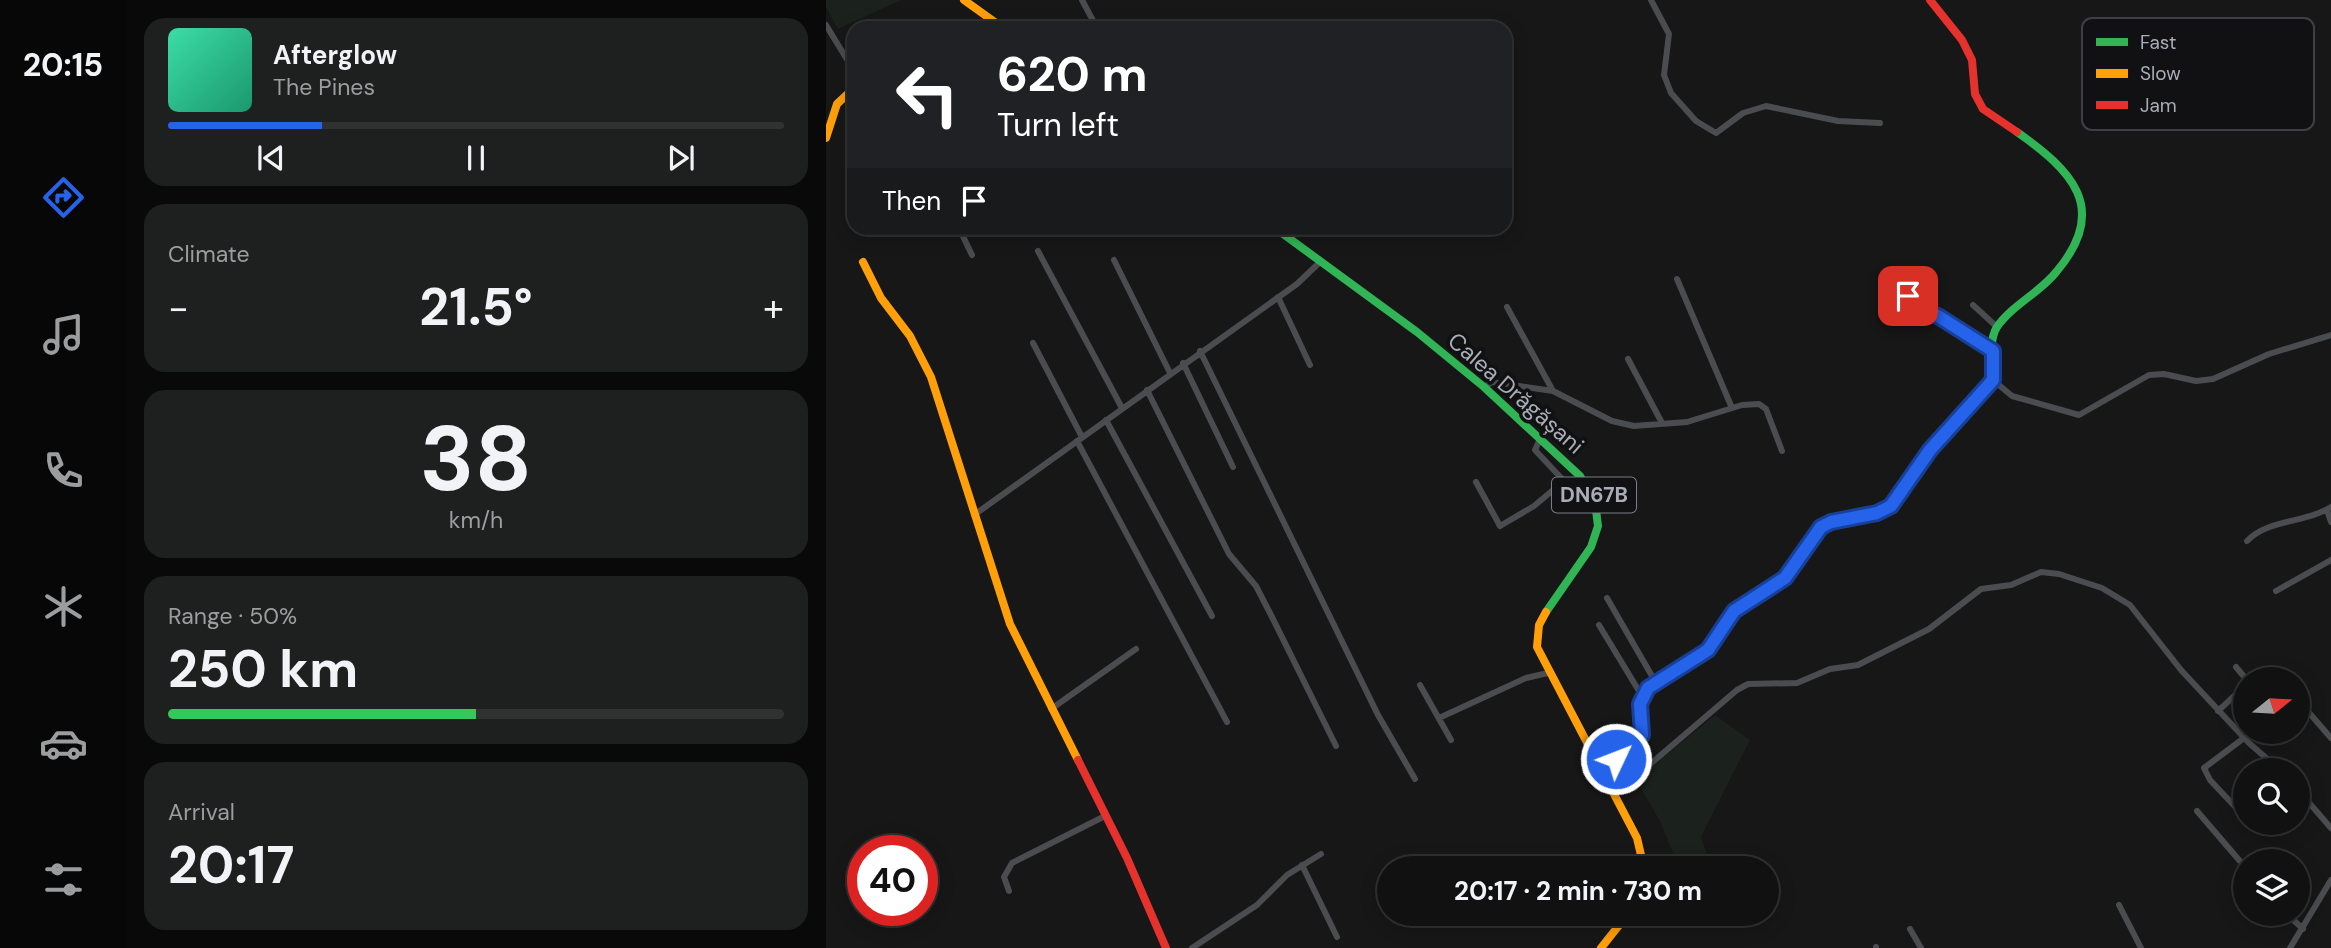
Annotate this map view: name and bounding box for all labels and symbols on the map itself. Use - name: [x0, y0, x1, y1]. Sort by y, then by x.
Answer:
- legend: [2082, 18, 2314, 130]
- text: Fast: [2140, 30, 2176, 55]
- text: Slow: [2140, 61, 2181, 86]
- text: Jam: [2140, 93, 2177, 118]
- pin: [1878, 266, 1938, 326]
- street label: Calea Drăgășani: [1442, 326, 1590, 460]
- road number: DN67B: [1552, 477, 1636, 512]
- north arrow: [2233, 667, 2310, 744]
- position arrow: [1579, 722, 1653, 796]
- speed limit sign: 40: [847, 835, 938, 926]

